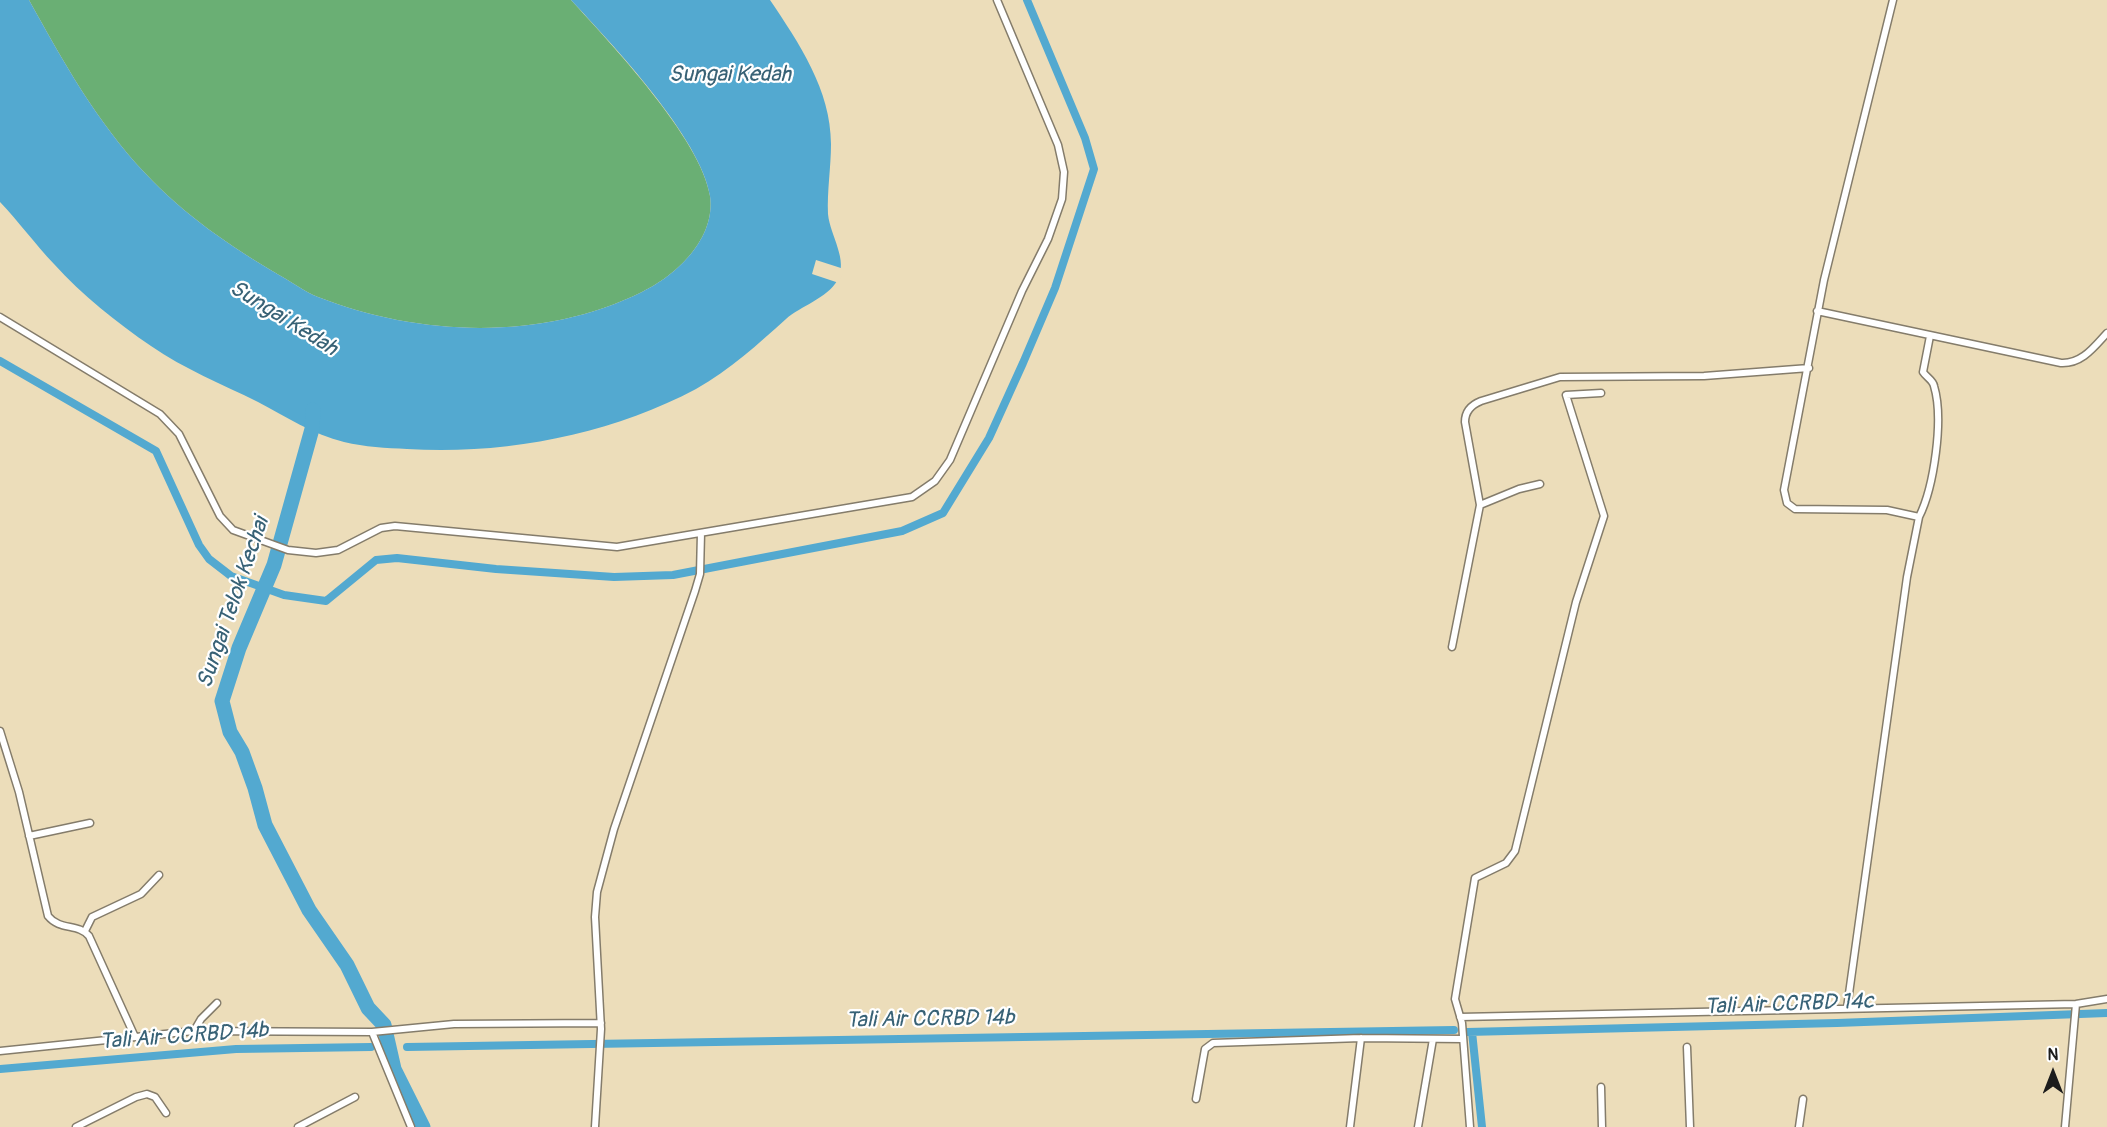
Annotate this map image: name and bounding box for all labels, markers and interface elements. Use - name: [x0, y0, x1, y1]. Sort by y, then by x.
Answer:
- water label: Sungai Kedah: [669, 62, 791, 88]
- water label: Sungai Kedah: [224, 276, 342, 362]
- water label: Sungai Telok Kechai: [192, 514, 276, 692]
- water label: Tali Air CCRBD 14c: [1704, 989, 1874, 1021]
- water label: Tali Air CCRBD 14b: [845, 1005, 1015, 1035]
- water label: Tali Air CCRBD 14b: [99, 1018, 269, 1056]
- north arrow: [2023, 1043, 2083, 1103]
- text: N: [2048, 1045, 2058, 1065]

